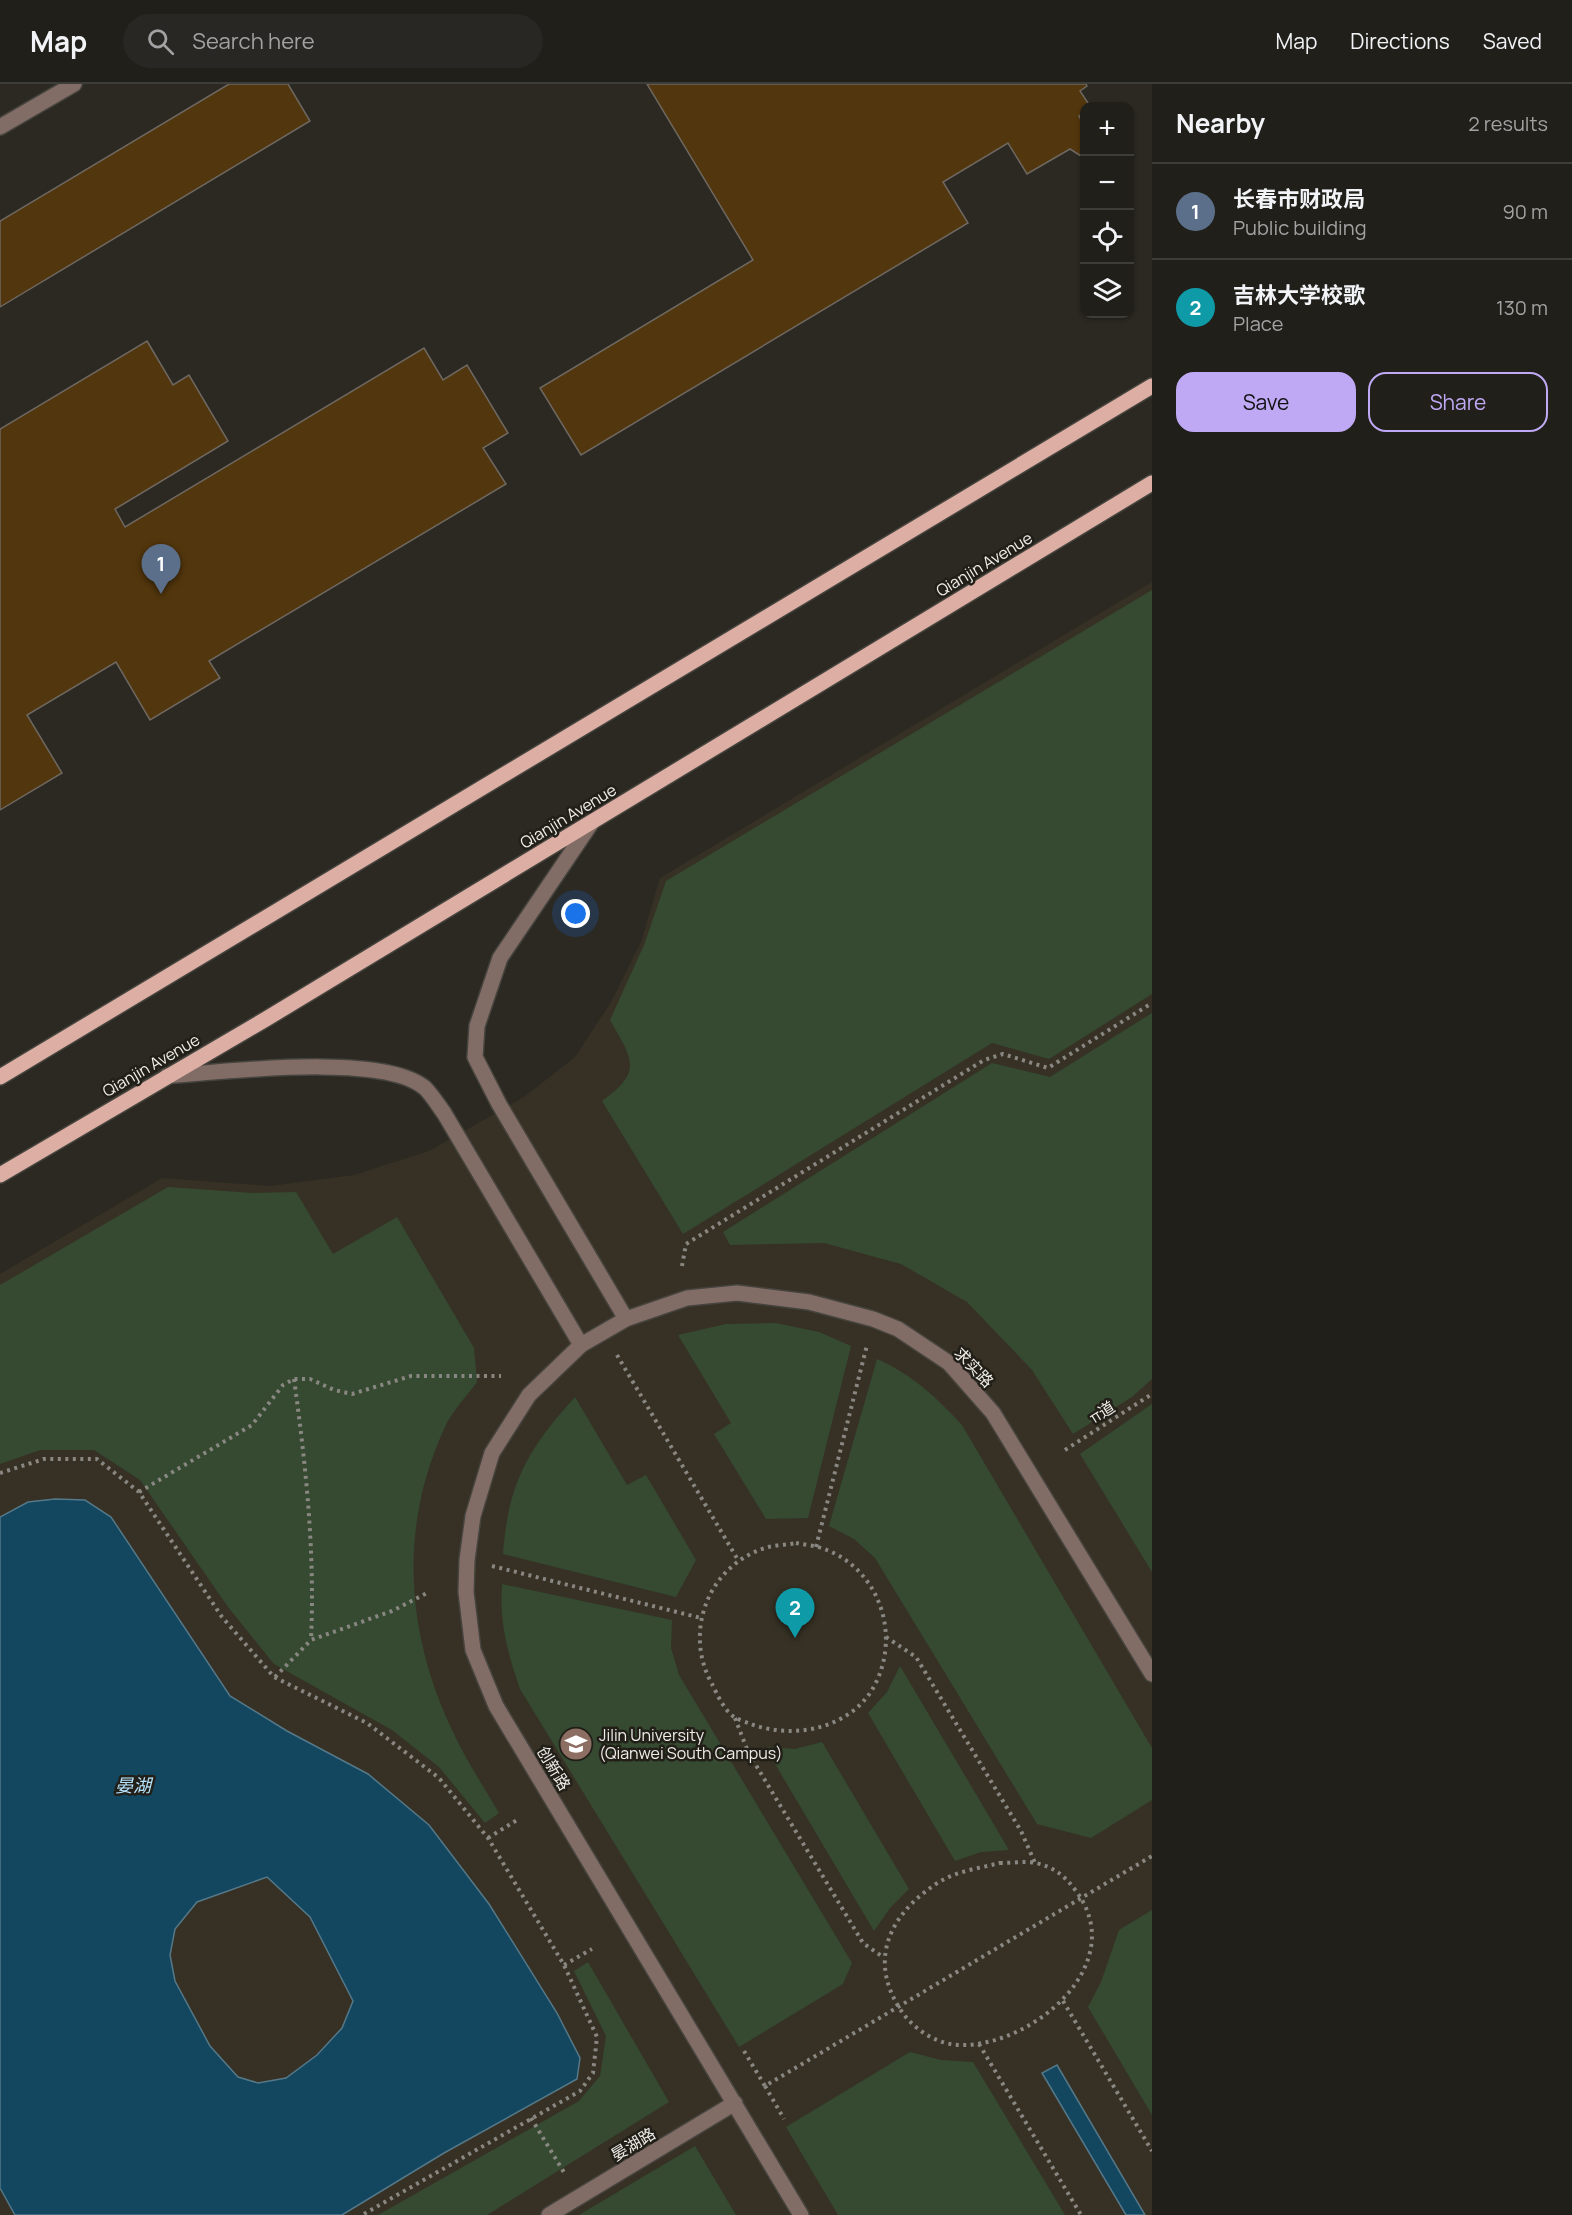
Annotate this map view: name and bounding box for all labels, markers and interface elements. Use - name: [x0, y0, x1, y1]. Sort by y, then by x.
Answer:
- search box: [123, 14, 543, 68]
- text: Map: [30, 22, 87, 60]
- icon: search: [144, 25, 177, 58]
- text: Search here: [192, 26, 315, 56]
- text: Map: [1276, 27, 1317, 55]
- text: Directions: [1350, 27, 1450, 55]
- text: Saved: [1483, 27, 1542, 55]
- map controls: [1080, 102, 1134, 318]
- button: +: [1080, 102, 1134, 156]
- text: Nearby: [1176, 105, 1265, 141]
- text: 2 results: [1468, 110, 1548, 137]
- button: −: [1080, 156, 1134, 210]
- text: 长春市财政局: [1233, 184, 1365, 214]
- text: 1: [1191, 198, 1200, 225]
- text: 90 m: [1502, 198, 1548, 225]
- button: locate: [1080, 210, 1134, 264]
- text: Public building: [1233, 214, 1367, 241]
- button: layers: [1080, 264, 1134, 318]
- text: 吉林大学校歌: [1233, 280, 1365, 310]
- text: 2: [1190, 294, 1201, 321]
- text: 130 m: [1496, 294, 1548, 321]
- text: Place: [1233, 310, 1283, 337]
- button: Save: [1176, 372, 1356, 432]
- button: Share: [1368, 372, 1548, 432]
- street label: Qianjin Avenue: [932, 527, 1036, 601]
- pin: 1: [142, 544, 180, 594]
- street label: Qianjin Avenue: [516, 779, 620, 853]
- your location: [561, 899, 590, 928]
- street label: Qianjin Avenue: [98, 1028, 204, 1102]
- street label: 求实路: [949, 1342, 999, 1392]
- street label: π道: [1085, 1396, 1119, 1428]
- pin: 2: [776, 1588, 814, 1638]
- place label: Jilin University (Qianwei South Campus): [599, 1724, 782, 1764]
- school or university icon: Jilin University (Qianwei South Campus): [558, 1726, 594, 1762]
- street label: 创新路: [532, 1742, 576, 1794]
- water label: 晏湖: [115, 1773, 154, 1797]
- street label: 晏湖路: [607, 2122, 659, 2166]

